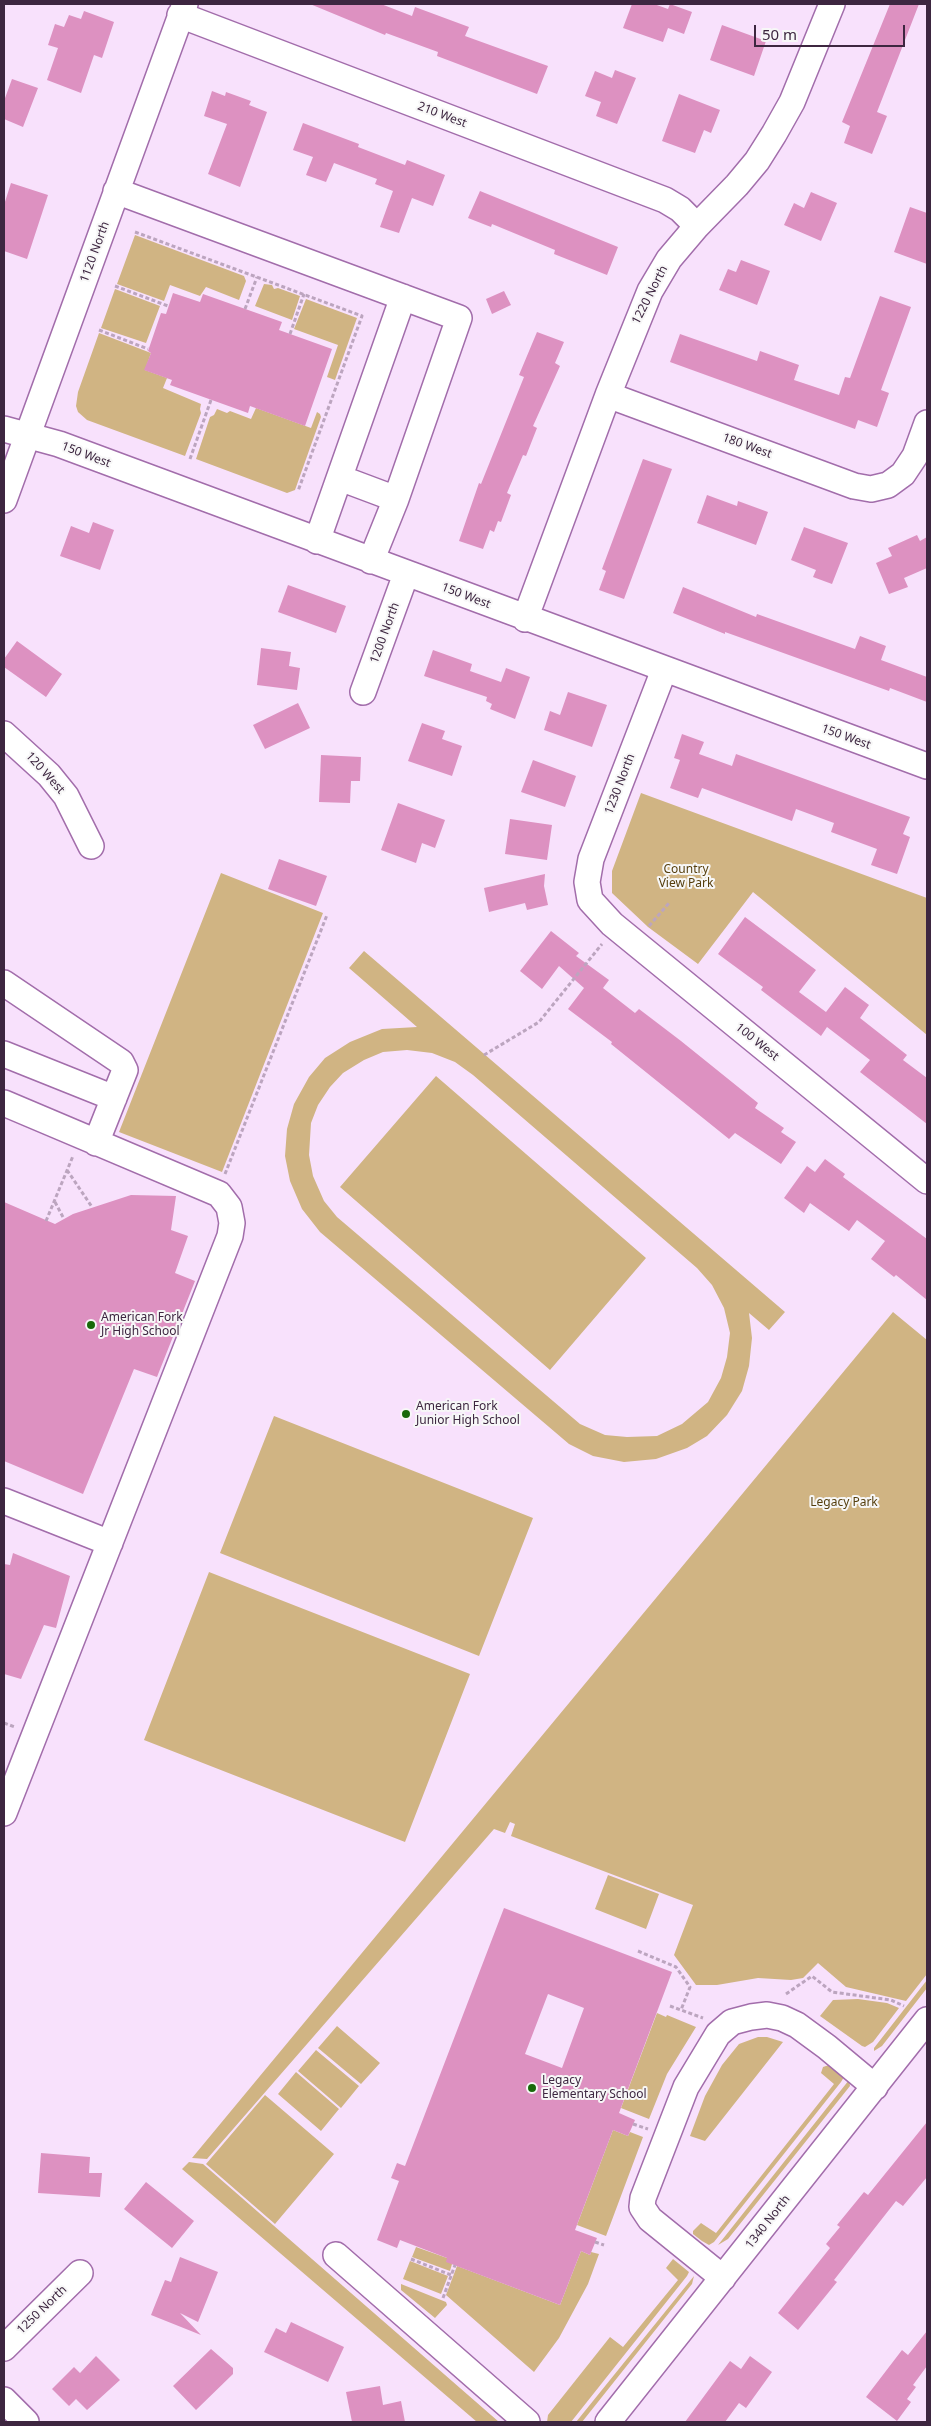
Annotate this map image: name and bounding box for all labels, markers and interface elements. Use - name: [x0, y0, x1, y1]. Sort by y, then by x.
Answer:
- scale bar: [756, 15, 907, 47]
- text: 50 m: [762, 24, 797, 44]
- street label: 210 West: [415, 99, 469, 131]
- street label: 1120 North: [77, 220, 113, 284]
- street label: 1220 North: [629, 263, 671, 327]
- street label: 180 West: [720, 430, 774, 462]
- street label: 150 West: [59, 439, 113, 471]
- street label: 150 West: [439, 580, 493, 612]
- street label: 1200 North: [367, 601, 403, 665]
- street label: 150 West: [819, 721, 873, 753]
- street label: 120 West: [22, 749, 68, 797]
- street label: 1230 North: [602, 752, 638, 816]
- park label: Country View Park: [659, 863, 713, 891]
- street label: 100 West: [732, 1020, 782, 1064]
- place label: American Fork Jr High School: [101, 1311, 183, 1339]
- marker: American Fork Jr High School: [85, 1319, 97, 1331]
- place label: American Fork Junior High School: [416, 1400, 520, 1428]
- marker: American Fork Junior High School: [400, 1408, 412, 1420]
- park label: Legacy Park: [810, 1496, 878, 1510]
- place label: Legacy Elementary School: [542, 2074, 647, 2102]
- marker: Legacy Elementary School: [526, 2082, 538, 2094]
- street label: 1340 North: [743, 2192, 793, 2252]
- street label: 1250 North: [14, 2283, 70, 2337]

